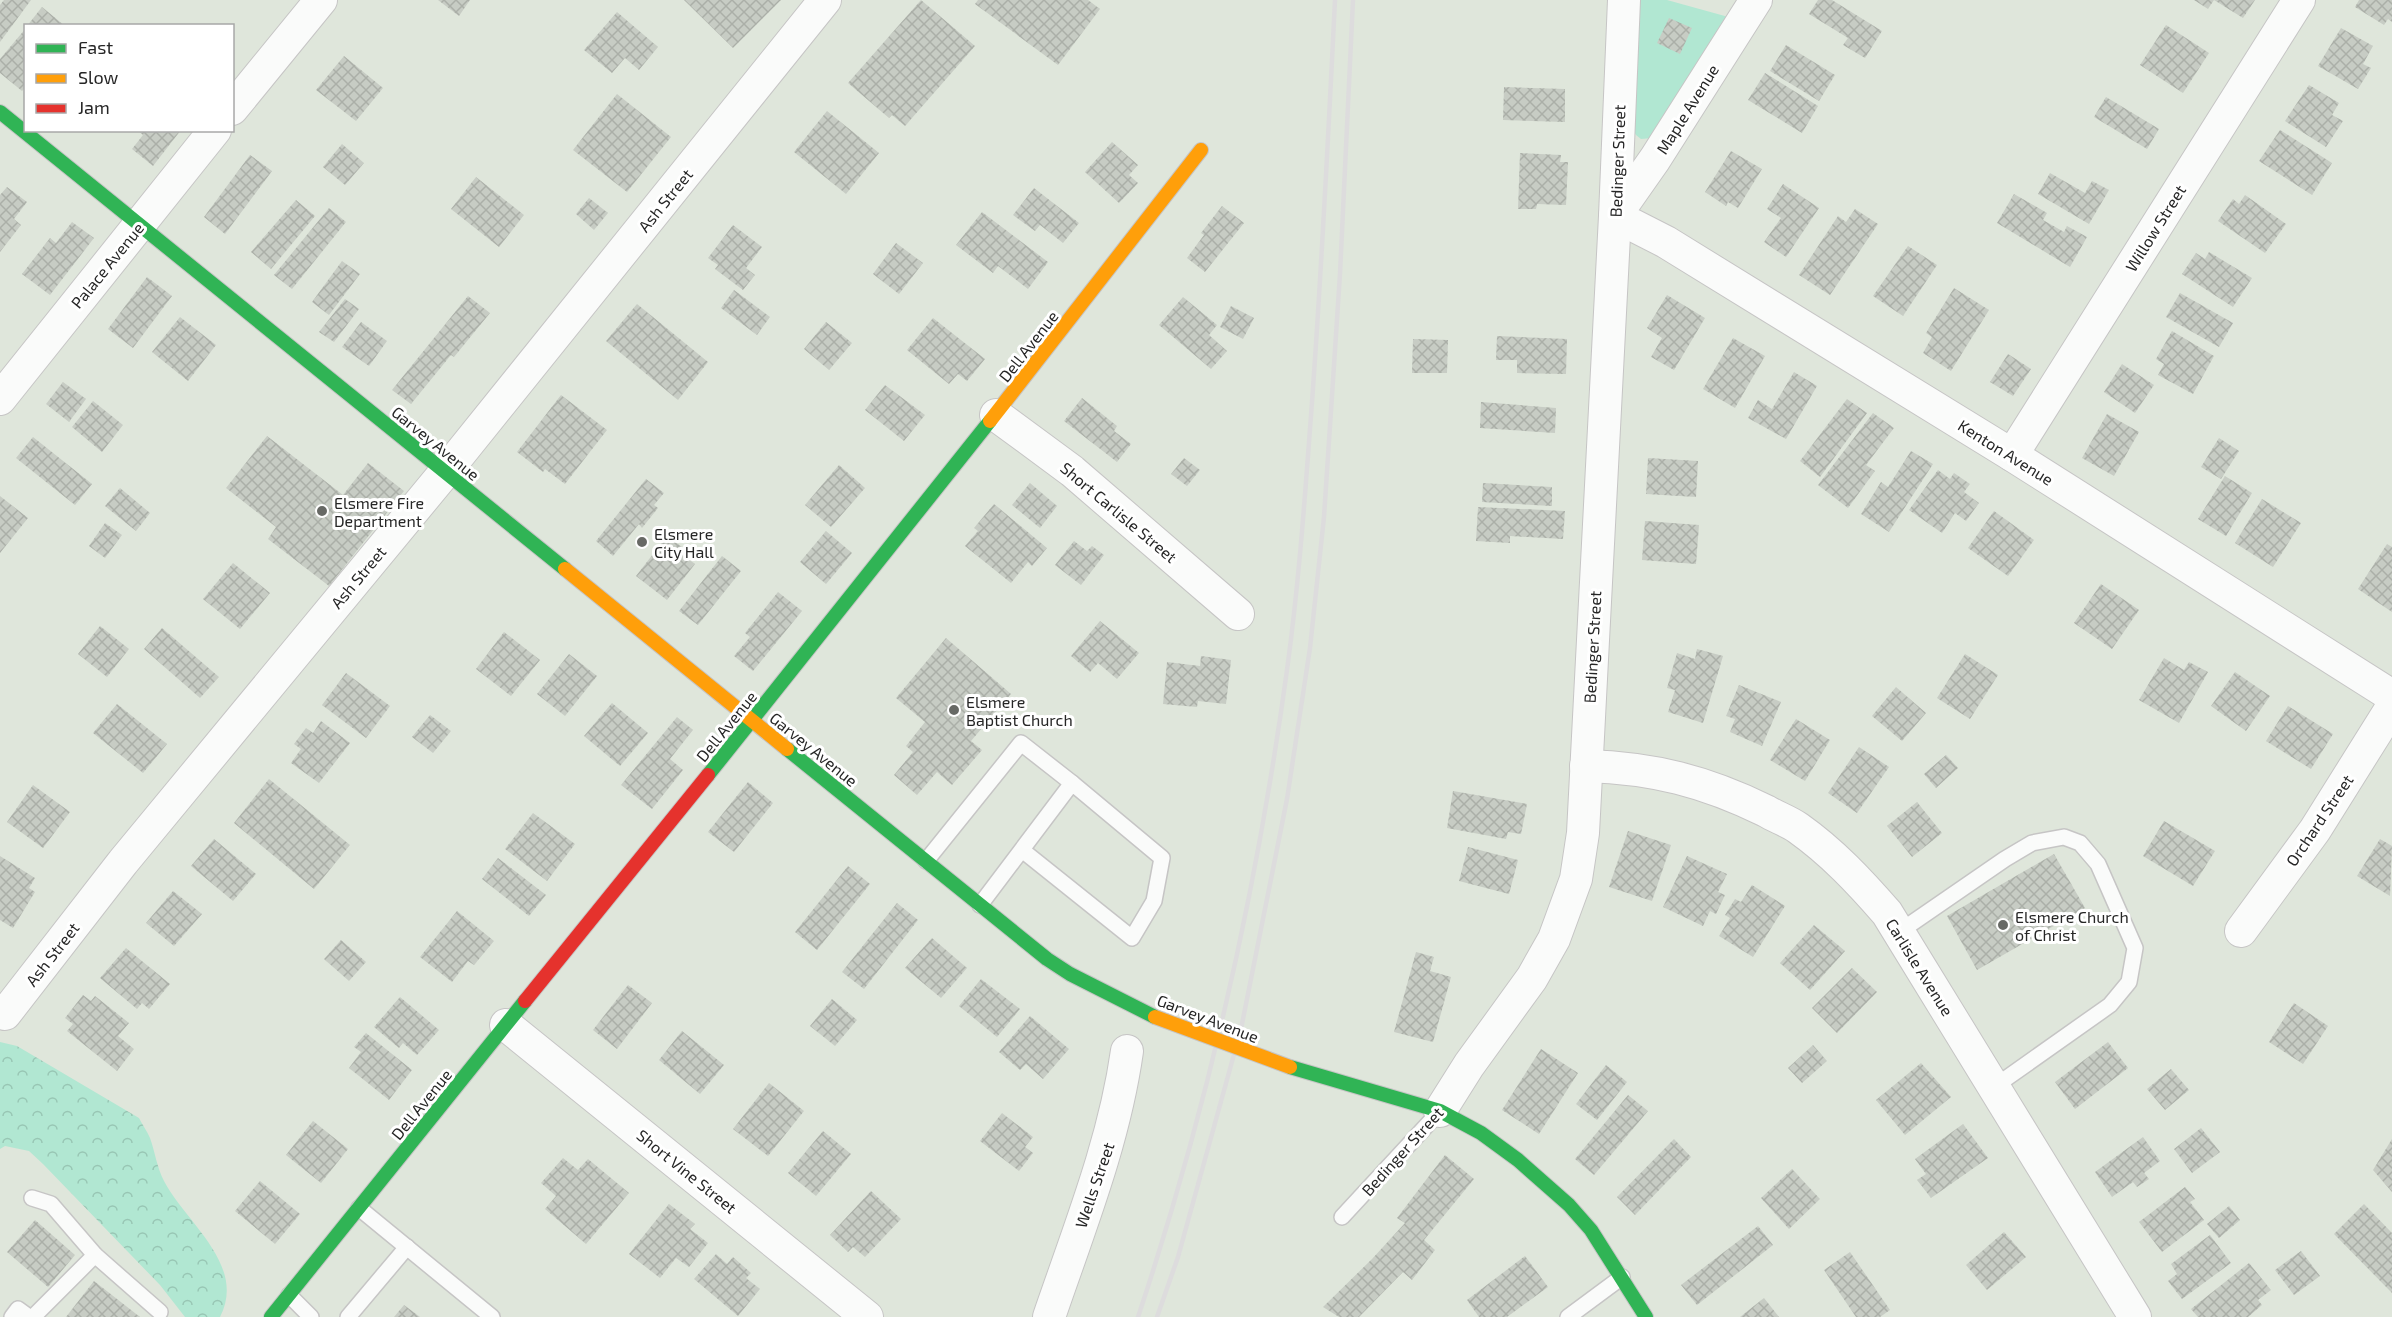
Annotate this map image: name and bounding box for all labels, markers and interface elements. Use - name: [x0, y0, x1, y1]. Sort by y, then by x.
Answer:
- legend: [24, 24, 234, 132]
- text: Fast: [78, 36, 113, 58]
- street label: Maple Avenue: [1652, 61, 1722, 157]
- text: Slow: [78, 66, 119, 88]
- text: Jam: [78, 96, 110, 118]
- street label: Bedinger Street: [1606, 104, 1628, 218]
- street label: Ash Street: [634, 165, 696, 235]
- street label: Willow Street: [2121, 181, 2189, 275]
- street label: Palace Avenue: [67, 218, 147, 312]
- street label: Dell Avenue: [994, 307, 1062, 385]
- street label: Garvey Avenue: [388, 402, 484, 484]
- street label: Kenton Avenue: [1955, 415, 2057, 489]
- street label: Short Carlisle Street: [1057, 458, 1181, 566]
- place label: Elsmere Fire Department: [334, 493, 424, 530]
- marker: Elsmere Fire Department: [315, 504, 329, 518]
- place label: Elsmere City Hall: [654, 524, 714, 561]
- marker: Elsmere City Hall: [635, 535, 649, 549]
- street label: Ash Street: [326, 542, 390, 612]
- street label: Bedinger Street: [1580, 590, 1604, 704]
- street label: Dell Avenue: [692, 687, 760, 765]
- place label: Elsmere Baptist Church: [966, 692, 1073, 729]
- marker: Elsmere Baptist Church: [947, 703, 961, 717]
- street label: Garvey Avenue: [766, 708, 862, 790]
- street label: Orchard Street: [2281, 771, 2357, 869]
- place label: Elsmere Church of Christ: [2015, 907, 2129, 944]
- street label: Carlisle Avenue: [1882, 915, 1958, 1019]
- street label: Ash Street: [21, 918, 83, 990]
- marker: Elsmere Church of Christ: [1996, 918, 2010, 932]
- street label: Garvey Avenue: [1155, 990, 1261, 1046]
- street label: Dell Avenue: [387, 1065, 455, 1143]
- street label: Bedinger Street: [1357, 1103, 1447, 1199]
- street label: Short Vine Street: [633, 1125, 741, 1217]
- street label: Wells Street: [1071, 1140, 1117, 1230]

